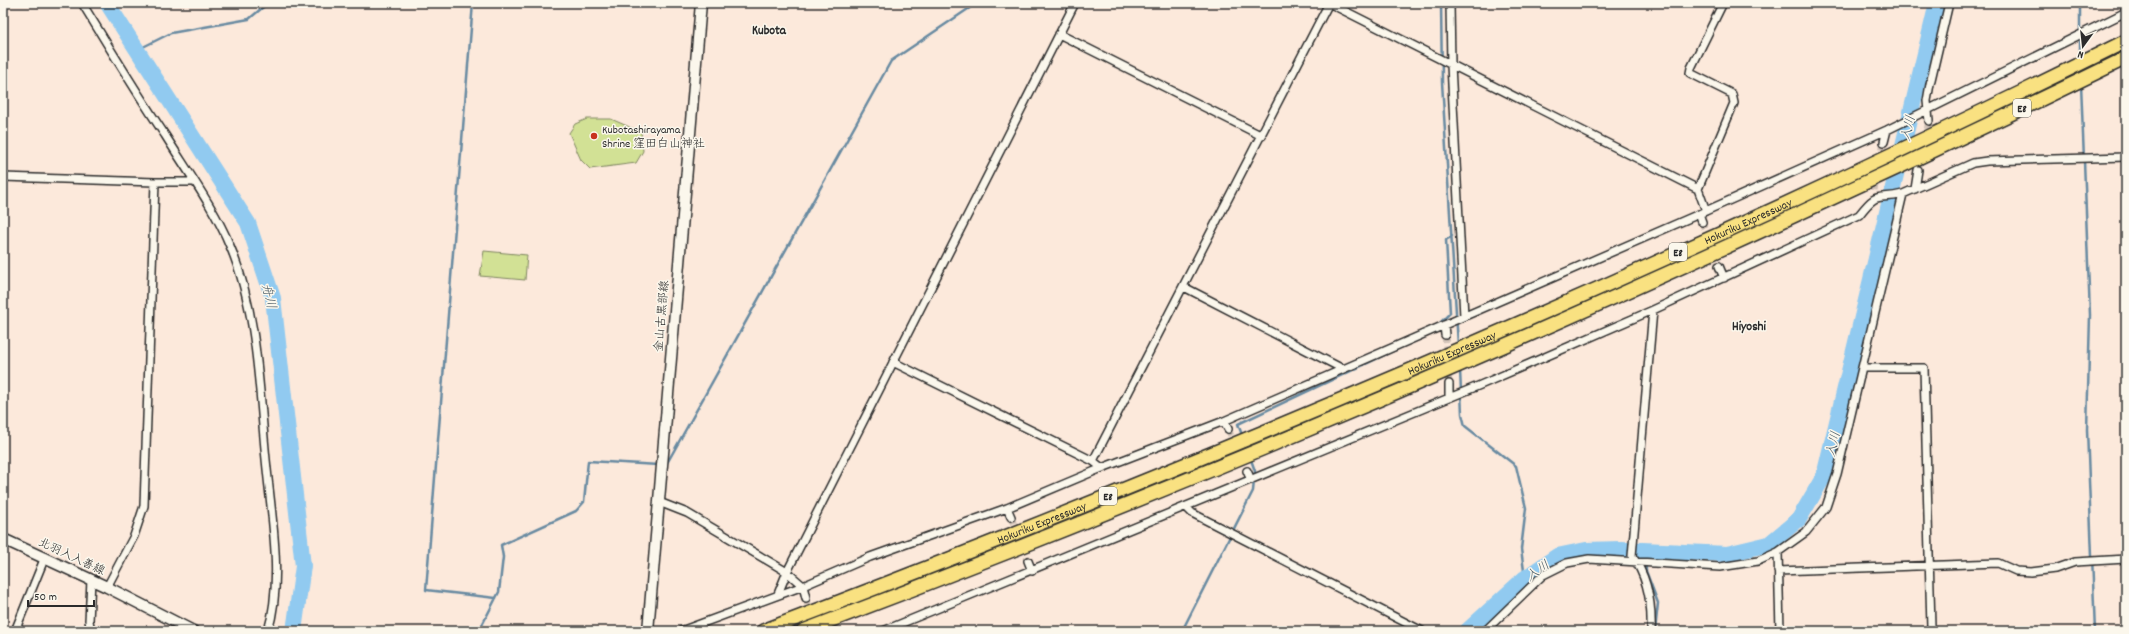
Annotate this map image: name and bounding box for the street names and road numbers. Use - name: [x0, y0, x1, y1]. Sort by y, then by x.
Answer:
- road number: E8: [2013, 99, 2031, 117]
- street label: Hokuriku Expressway: [1702, 195, 1796, 250]
- road number: E8: [1669, 243, 1687, 261]
- street label: 金山古黒部線: [651, 280, 674, 353]
- street label: Hokuriku Expressway: [1406, 327, 1500, 380]
- road number: E8: [1099, 487, 1117, 505]
- street label: Hokuriku Expressway: [995, 498, 1090, 549]
- street label: 北羽入入善線: [35, 534, 108, 580]

